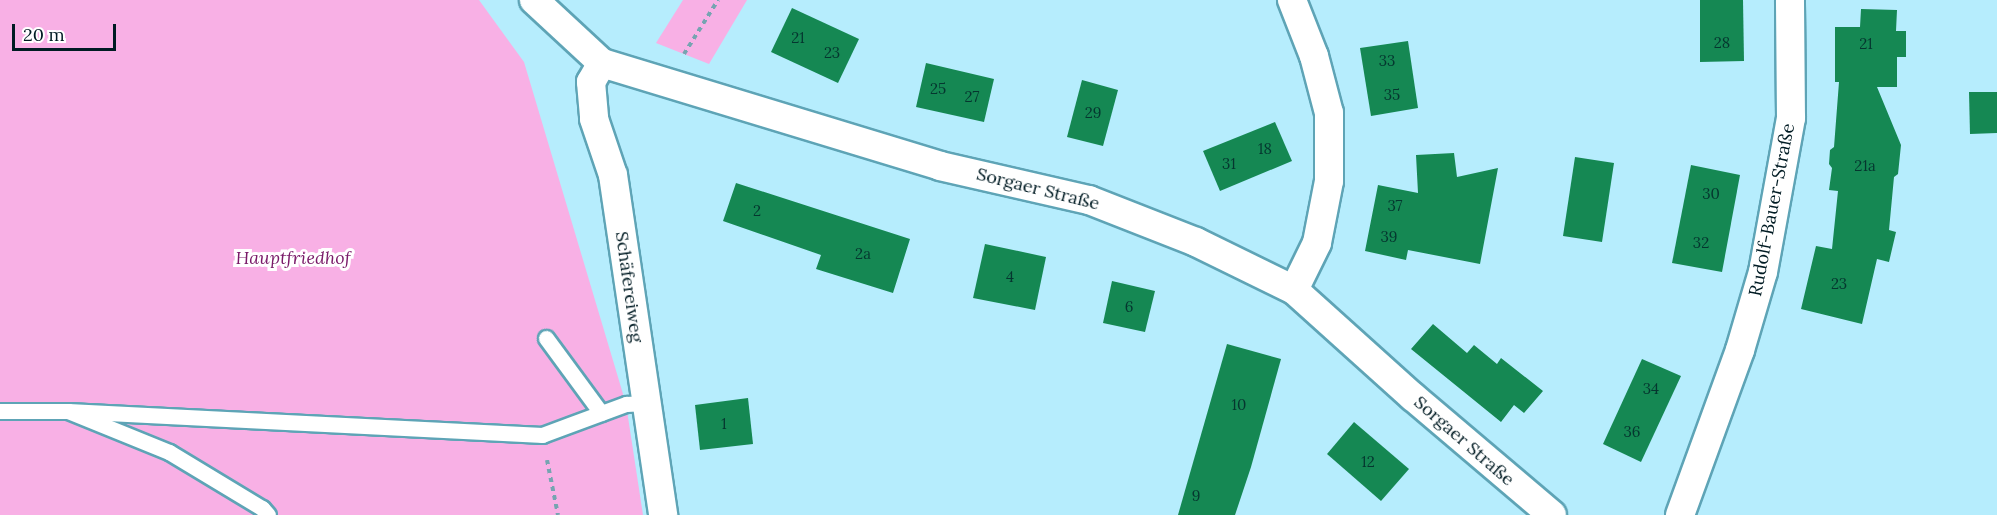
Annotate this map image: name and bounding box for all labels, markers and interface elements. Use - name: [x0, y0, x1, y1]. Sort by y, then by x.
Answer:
- scale bar: [15, 12, 118, 50]
- text: 20 m: [23, 23, 65, 46]
- house number: 21: [791, 29, 805, 47]
- house number: 28: [1714, 34, 1730, 52]
- house number: 21: [1859, 35, 1873, 53]
- house number: 23: [824, 44, 840, 62]
- house number: 33: [1379, 52, 1395, 70]
- house number: 25: [930, 80, 946, 98]
- house number: 35: [1384, 86, 1400, 104]
- house number: 27: [965, 88, 979, 106]
- house number: 29: [1085, 104, 1101, 122]
- street label: Rudolf-Bauer-Straße: [1745, 122, 1799, 298]
- house number: 18: [1258, 140, 1272, 158]
- house number: 31: [1222, 155, 1236, 173]
- house number: 21a: [1854, 157, 1876, 175]
- street label: Sorgaer Straße: [974, 163, 1102, 215]
- house number: 30: [1702, 185, 1720, 203]
- house number: 37: [1388, 197, 1402, 215]
- house number: 2: [753, 202, 761, 220]
- house number: 39: [1380, 228, 1398, 246]
- street label: Schäfereiweg: [611, 230, 647, 344]
- house number: 32: [1693, 234, 1709, 252]
- house number: 2a: [855, 245, 871, 263]
- park label: Hauptfriedhof: [236, 247, 350, 269]
- house number: 4: [1006, 268, 1014, 286]
- house number: 23: [1831, 275, 1847, 293]
- house number: 6: [1125, 298, 1133, 316]
- house number: 34: [1643, 380, 1659, 398]
- street label: Sorgaer Straße: [1409, 392, 1519, 490]
- house number: 10: [1232, 396, 1246, 414]
- house number: 1: [721, 415, 727, 433]
- house number: 36: [1623, 423, 1641, 441]
- house number: 12: [1361, 453, 1375, 471]
- house number: 9: [1192, 487, 1200, 505]

